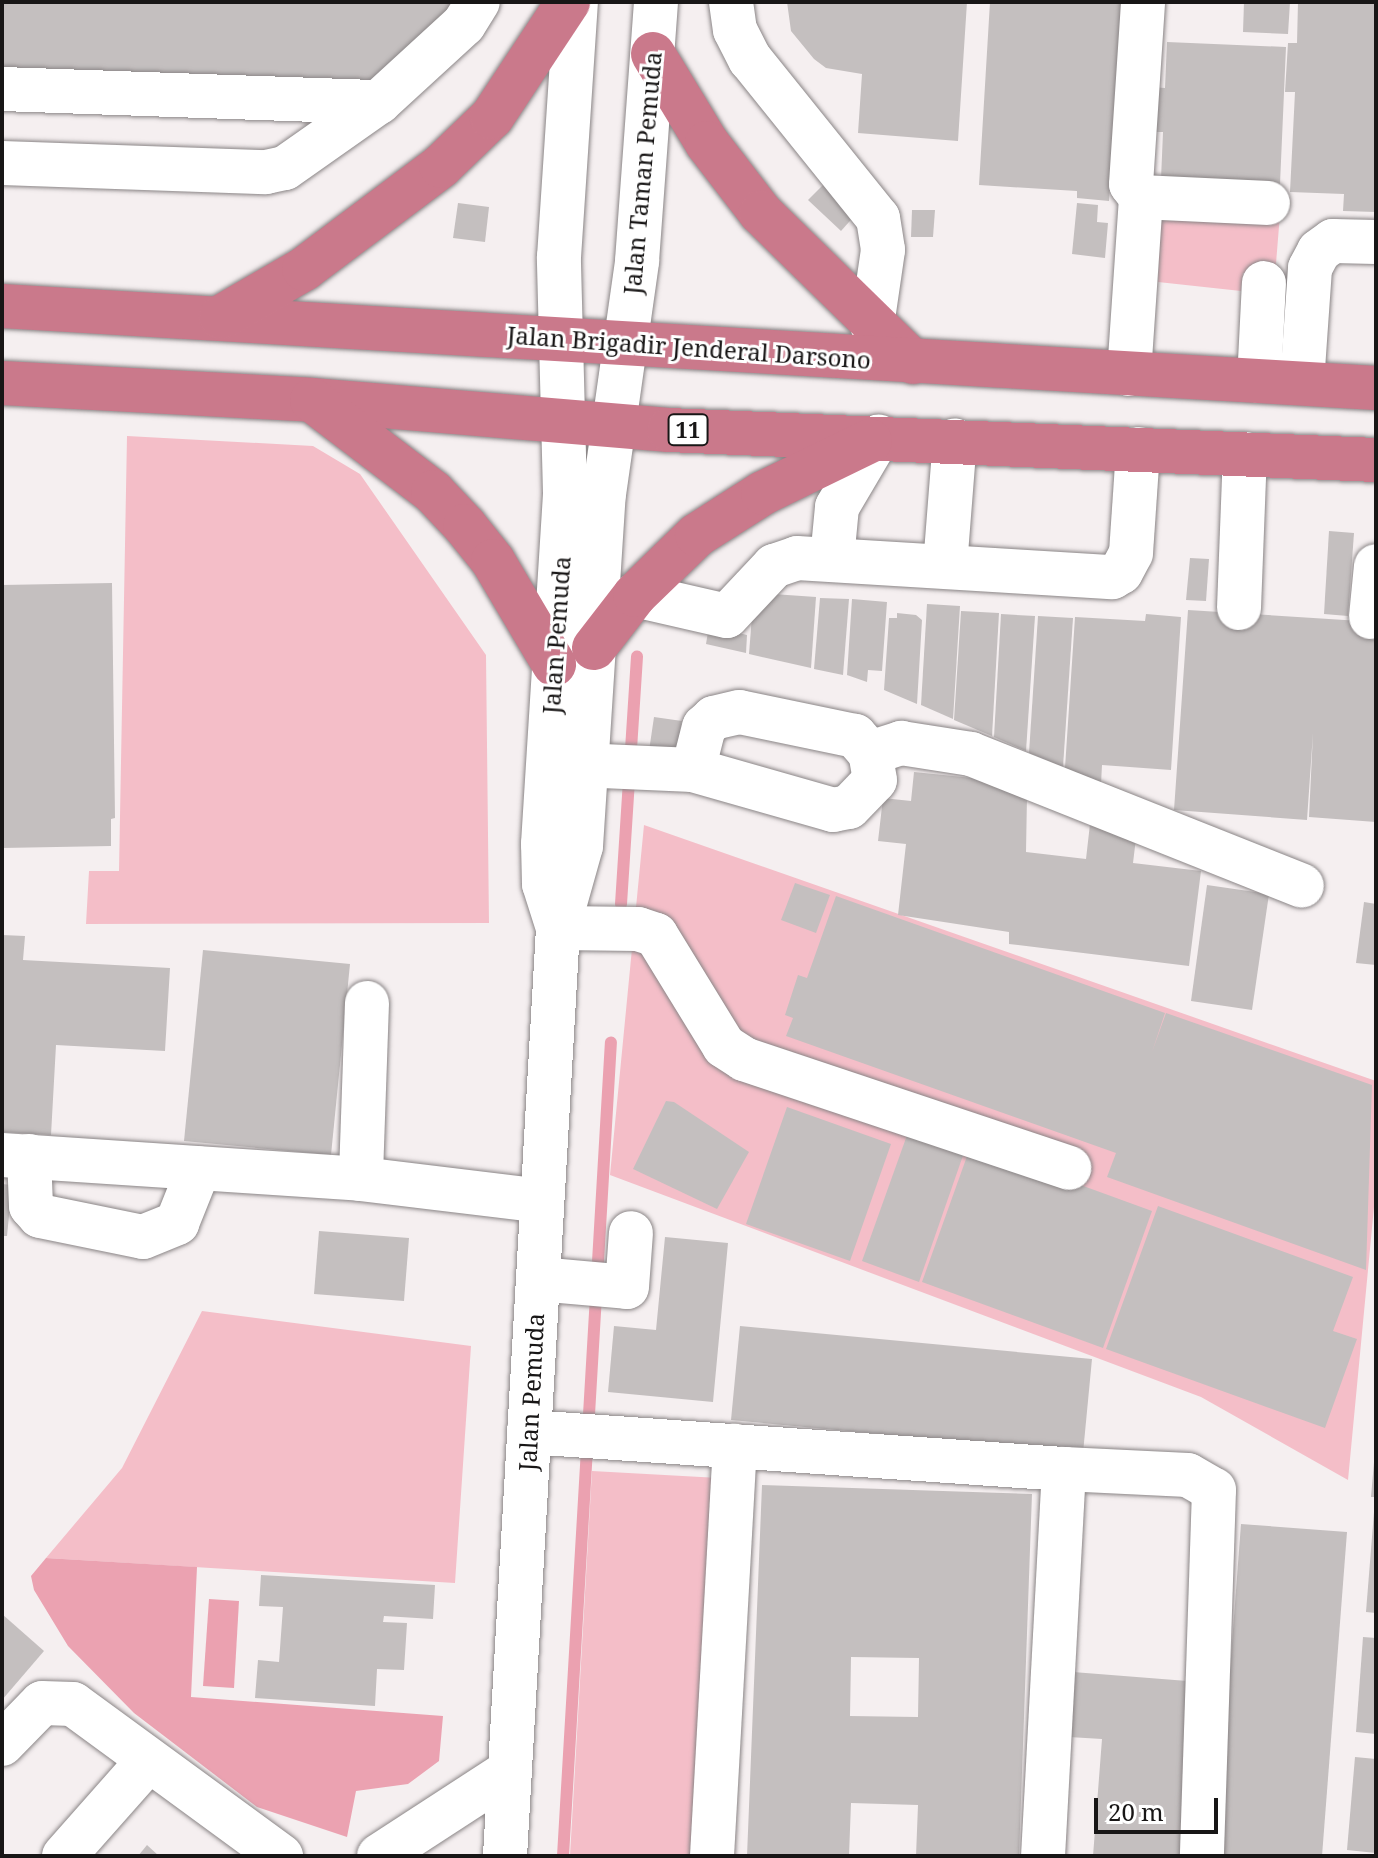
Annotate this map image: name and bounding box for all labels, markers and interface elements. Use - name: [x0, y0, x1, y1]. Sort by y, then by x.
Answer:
- street label: Jalan Taman Pemuda: [617, 50, 667, 296]
- street label: Jalan Brigadir Jenderal Darsono: [506, 320, 872, 374]
- road number: 11: [666, 412, 710, 448]
- street label: Jalan Pemuda: [536, 555, 576, 715]
- street label: Jalan Pemuda: [512, 1312, 550, 1472]
- scale bar: [1098, 1782, 1222, 1832]
- text: 20 m: [1108, 1795, 1164, 1828]

